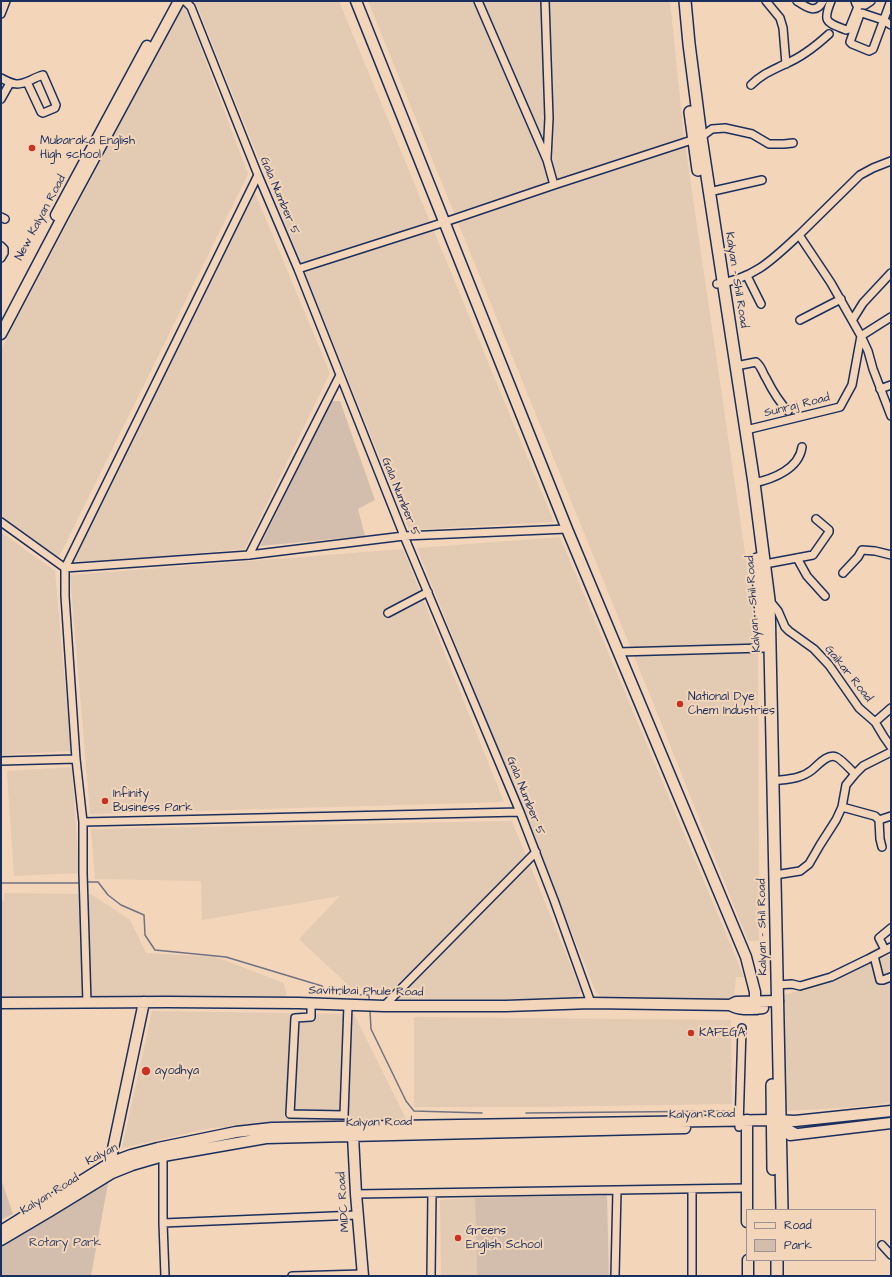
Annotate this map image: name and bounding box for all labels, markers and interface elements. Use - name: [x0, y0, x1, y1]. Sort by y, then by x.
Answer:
- place label: Mubaraka English High school: [40, 134, 135, 162]
- marker: Mubaraka English High school: [27, 143, 37, 153]
- street label: Gala Number 5: [256, 155, 302, 237]
- street label: New Kalyan Road: [12, 173, 70, 263]
- street label: Kalyan - Shil Road: [721, 231, 751, 329]
- street label: Sunraj Road: [763, 391, 831, 421]
- street label: Gala Number 5: [378, 456, 422, 538]
- street label: Kalyan - Shil Road: [743, 555, 765, 653]
- street label: Gaikar Road: [821, 643, 875, 705]
- place label: National Dye Chem Industries: [688, 690, 775, 718]
- marker: National Dye Chem Industries: [675, 699, 685, 709]
- street label: Gala Number 5: [503, 755, 547, 837]
- place label: Infinity Business Park: [113, 787, 193, 815]
- marker: Infinity Business Park: [100, 796, 110, 806]
- street label: Kalyan - Shil Road: [755, 878, 771, 976]
- street label: Savitribai Phule Road: [308, 984, 424, 1000]
- place label: KAFEGA: [699, 1026, 745, 1040]
- marker: KAFEGA: [686, 1028, 696, 1038]
- place label: ayodhya: [155, 1064, 199, 1078]
- marker: ayodhya: [140, 1065, 152, 1077]
- street label: Kalyan Road: [669, 1107, 735, 1123]
- street label: Kalyan Road: [346, 1115, 412, 1131]
- street label: Kalyan: [84, 1141, 120, 1169]
- street label: Kalyan Road: [18, 1171, 82, 1219]
- street label: MIDC Road: [335, 1171, 353, 1233]
- legend: [746, 1209, 876, 1261]
- text: Road: [784, 1217, 812, 1234]
- place label: Greens English School: [466, 1224, 542, 1252]
- marker: Greens English School: [453, 1233, 463, 1243]
- park label: Rotary Park: [29, 1236, 101, 1250]
- text: Park: [784, 1237, 812, 1254]

